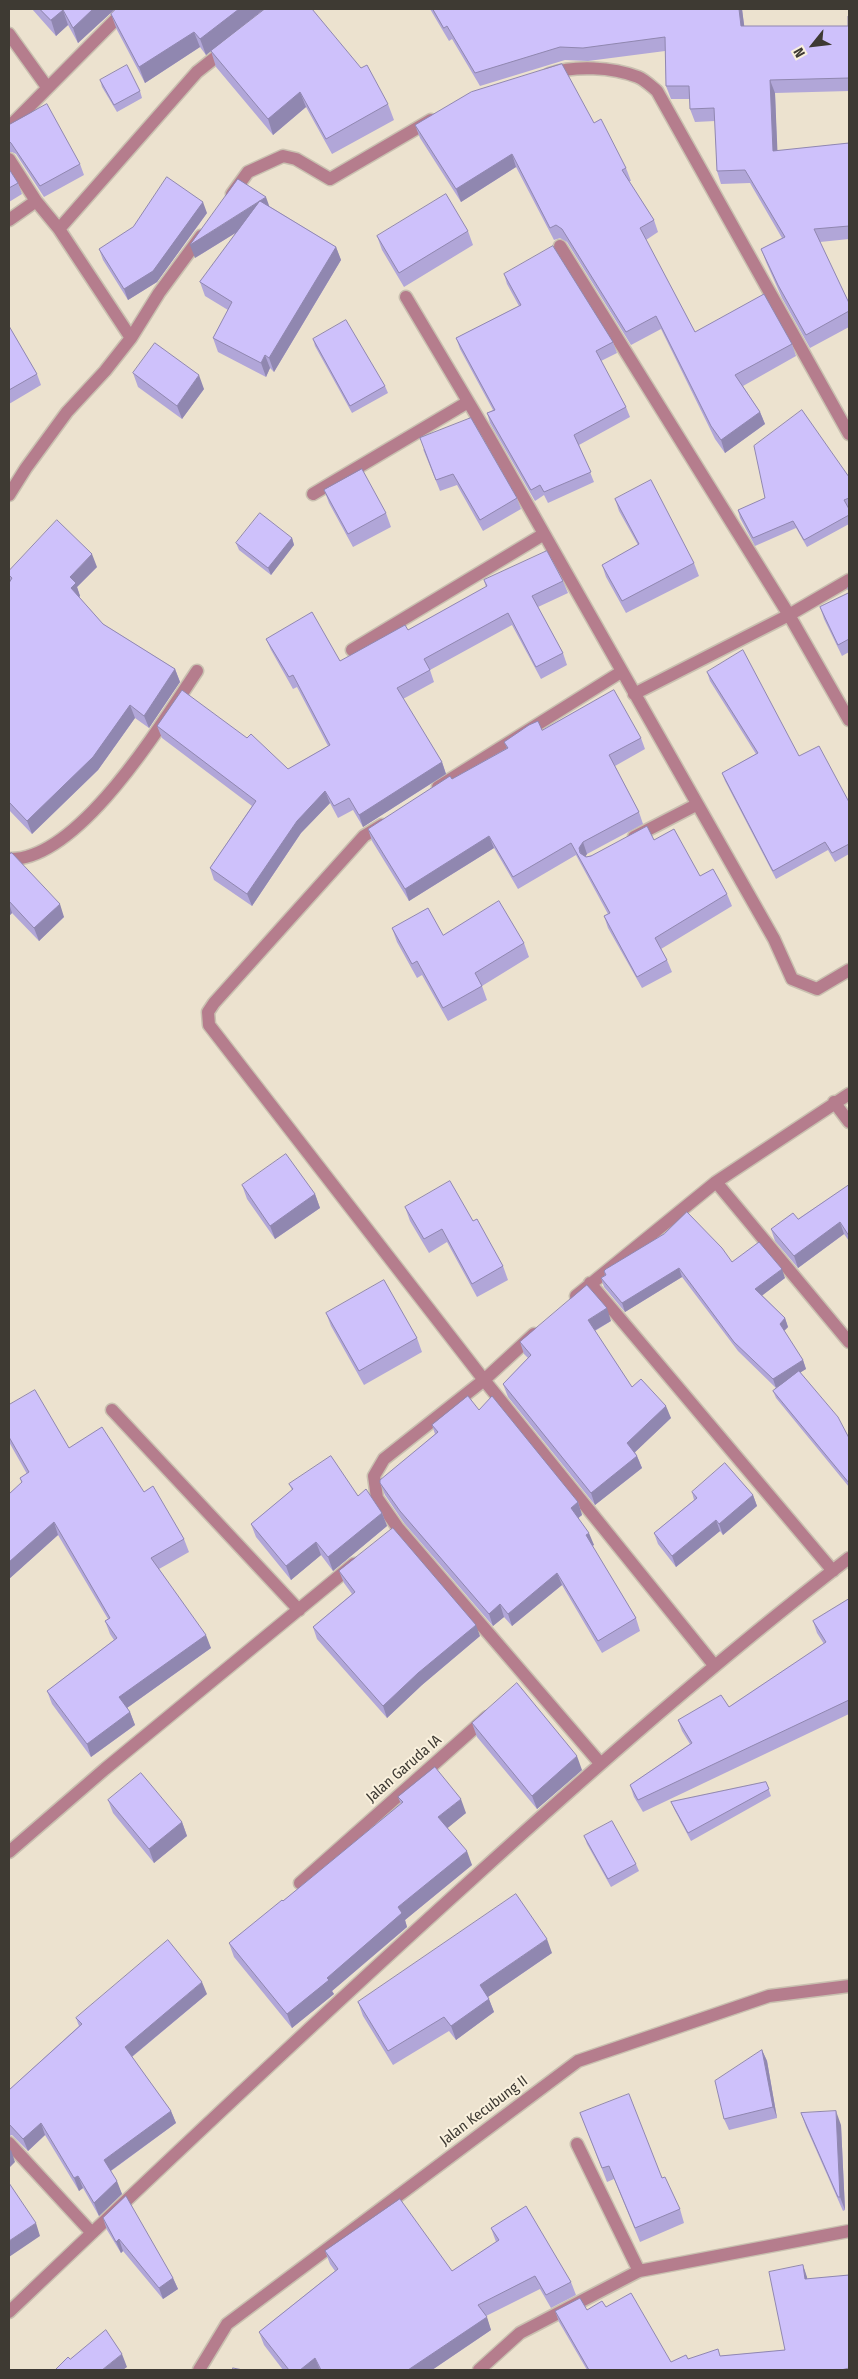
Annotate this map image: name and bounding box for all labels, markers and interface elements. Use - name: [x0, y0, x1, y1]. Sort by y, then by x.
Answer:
- north arrow: [788, 20, 838, 70]
- text: N: [790, 45, 809, 60]
- street label: Jalan Garuda IA: [363, 1731, 445, 1807]
- street label: Jalan Kecubung II: [436, 2072, 532, 2150]

